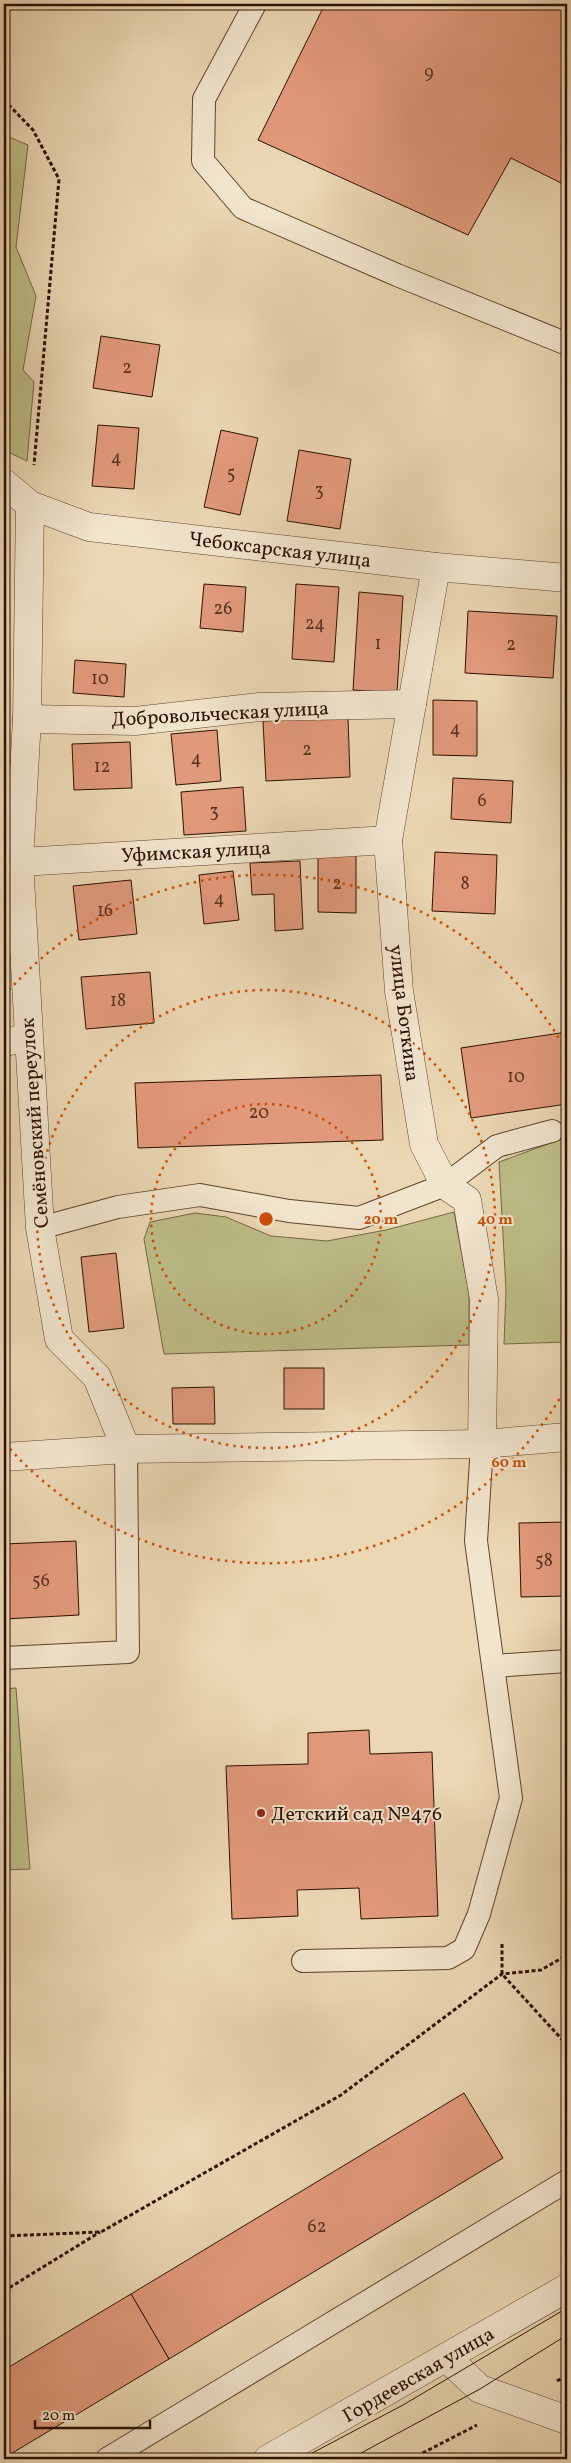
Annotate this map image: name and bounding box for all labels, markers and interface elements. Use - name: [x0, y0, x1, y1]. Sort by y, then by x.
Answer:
- house number: 9: [424, 61, 434, 86]
- house number: 2: [122, 356, 132, 381]
- house number: 4: [111, 446, 121, 471]
- house number: 5: [227, 462, 235, 487]
- house number: 3: [314, 479, 324, 504]
- street label: Чебоксарская улица: [187, 526, 373, 576]
- house number: 26: [214, 597, 232, 622]
- house number: 24: [305, 612, 325, 637]
- house number: 1: [375, 632, 381, 657]
- house number: 2: [506, 633, 516, 658]
- house number: 10: [91, 667, 109, 692]
- street label: Добровольческая улица: [110, 695, 330, 735]
- house number: 4: [450, 717, 460, 742]
- house number: 2: [302, 738, 312, 763]
- house number: 4: [191, 747, 201, 772]
- house number: 12: [94, 755, 110, 780]
- house number: 6: [477, 789, 487, 814]
- house number: 3: [209, 800, 219, 825]
- street label: Уфимская улица: [120, 835, 272, 871]
- house number: 2: [332, 872, 342, 897]
- house number: 8: [460, 872, 470, 897]
- house number: 4: [214, 887, 224, 912]
- house number: 16: [97, 899, 113, 924]
- street label: улица Боткина: [381, 943, 425, 1083]
- house number: 18: [110, 989, 126, 1014]
- street label: Семёновский переулок: [15, 1016, 57, 1229]
- house number: 10: [507, 1065, 525, 1090]
- house number: 20: [249, 1101, 269, 1126]
- centre of rings: [257, 1210, 275, 1228]
- text: 20 m: [364, 1210, 399, 1231]
- text: 40 m: [477, 1210, 513, 1231]
- text: 60 m: [492, 1453, 527, 1474]
- house number: 58: [535, 1549, 553, 1574]
- house number: 56: [32, 1569, 50, 1594]
- place label: Детский сад №476: [271, 1801, 442, 1829]
- marker: Детский сад №476: [255, 1807, 267, 1819]
- house number: 62: [308, 2215, 326, 2240]
- street label: Гордеевская улица: [338, 2321, 500, 2431]
- scale bar: [35, 2398, 150, 2430]
- text: 20 m: [42, 2406, 75, 2427]

